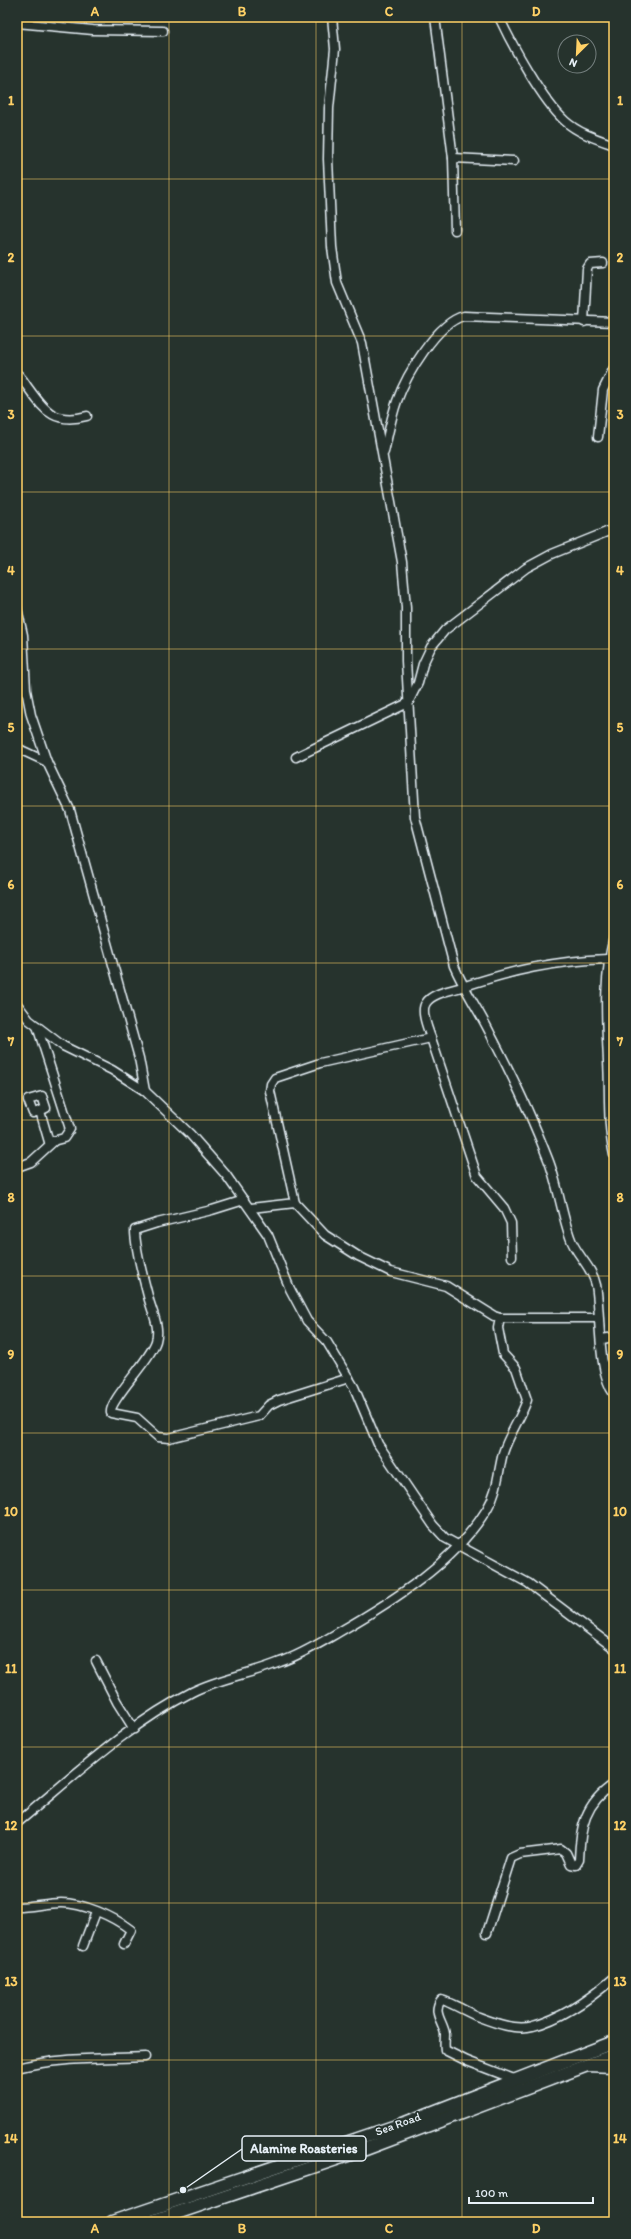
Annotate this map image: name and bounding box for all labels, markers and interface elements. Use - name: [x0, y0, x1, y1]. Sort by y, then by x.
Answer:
- text: A: [90, 4, 100, 19]
- text: B: [238, 4, 247, 19]
- text: C: [385, 4, 394, 19]
- text: D: [532, 4, 541, 19]
- north arrow: [557, 34, 597, 74]
- text: N: [567, 55, 579, 70]
- text: 1: [8, 93, 14, 108]
- text: 1: [617, 93, 623, 108]
- text: 2: [8, 250, 15, 265]
- text: 2: [617, 250, 624, 265]
- text: 3: [7, 407, 15, 422]
- text: 3: [616, 407, 624, 422]
- text: 4: [7, 563, 15, 578]
- text: 4: [616, 563, 624, 578]
- text: 5: [8, 720, 15, 735]
- text: 5: [617, 720, 624, 735]
- text: 6: [8, 877, 15, 892]
- text: 6: [617, 877, 624, 892]
- text: 7: [7, 1034, 15, 1049]
- text: 7: [616, 1034, 624, 1049]
- text: 8: [7, 1190, 15, 1205]
- text: 8: [616, 1190, 624, 1205]
- text: 9: [8, 1347, 15, 1362]
- text: 9: [617, 1347, 624, 1362]
- text: 10: [4, 1504, 18, 1519]
- text: 10: [613, 1504, 627, 1519]
- text: 11: [5, 1661, 17, 1676]
- text: 11: [614, 1661, 626, 1676]
- text: 12: [5, 1818, 18, 1833]
- text: 12: [614, 1818, 627, 1833]
- text: 13: [4, 1974, 18, 1989]
- text: 13: [613, 1974, 627, 1989]
- street label: Sea Road: [373, 2109, 423, 2139]
- text: 14: [4, 2131, 18, 2146]
- text: 14: [613, 2131, 627, 2146]
- callout: Alamine Roasteries: [242, 2136, 366, 2161]
- text: Alamine Roasteries: [249, 2141, 358, 2156]
- scale bar: [469, 2179, 593, 2205]
- text: 100 m: [475, 2186, 508, 2200]
- text: A: [90, 2221, 100, 2236]
- text: B: [238, 2221, 247, 2236]
- text: C: [385, 2221, 394, 2236]
- text: D: [532, 2221, 541, 2236]

